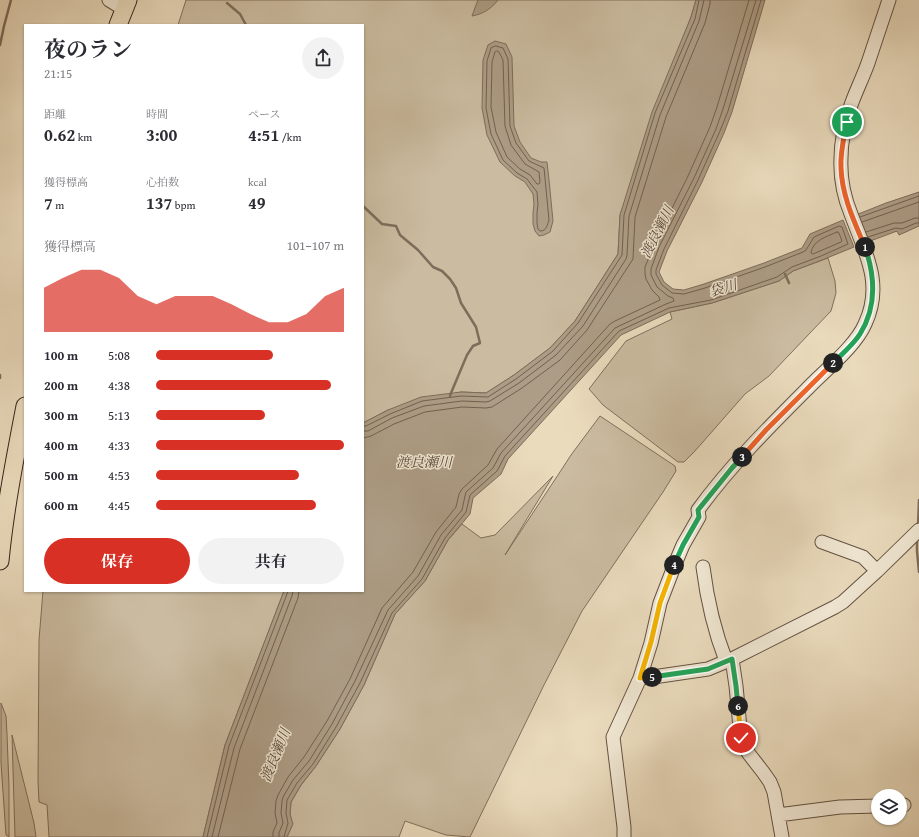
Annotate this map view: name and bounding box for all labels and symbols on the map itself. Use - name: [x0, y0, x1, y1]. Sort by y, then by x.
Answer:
- pin: [830, 105, 864, 139]
- water label: 渡良瀬川: [635, 201, 680, 261]
- pin: 1: [855, 237, 875, 257]
- water label: 袋川: [707, 274, 741, 302]
- pin: 2: [823, 353, 843, 373]
- pin: 3: [732, 447, 752, 467]
- water label: 渡良瀬川: [396, 452, 454, 472]
- pin: 4: [664, 555, 684, 575]
- pin: 5: [642, 667, 662, 687]
- pin: 6: [728, 696, 748, 716]
- pin: [724, 721, 758, 755]
- water label: 渡良瀬川: [255, 723, 296, 785]

